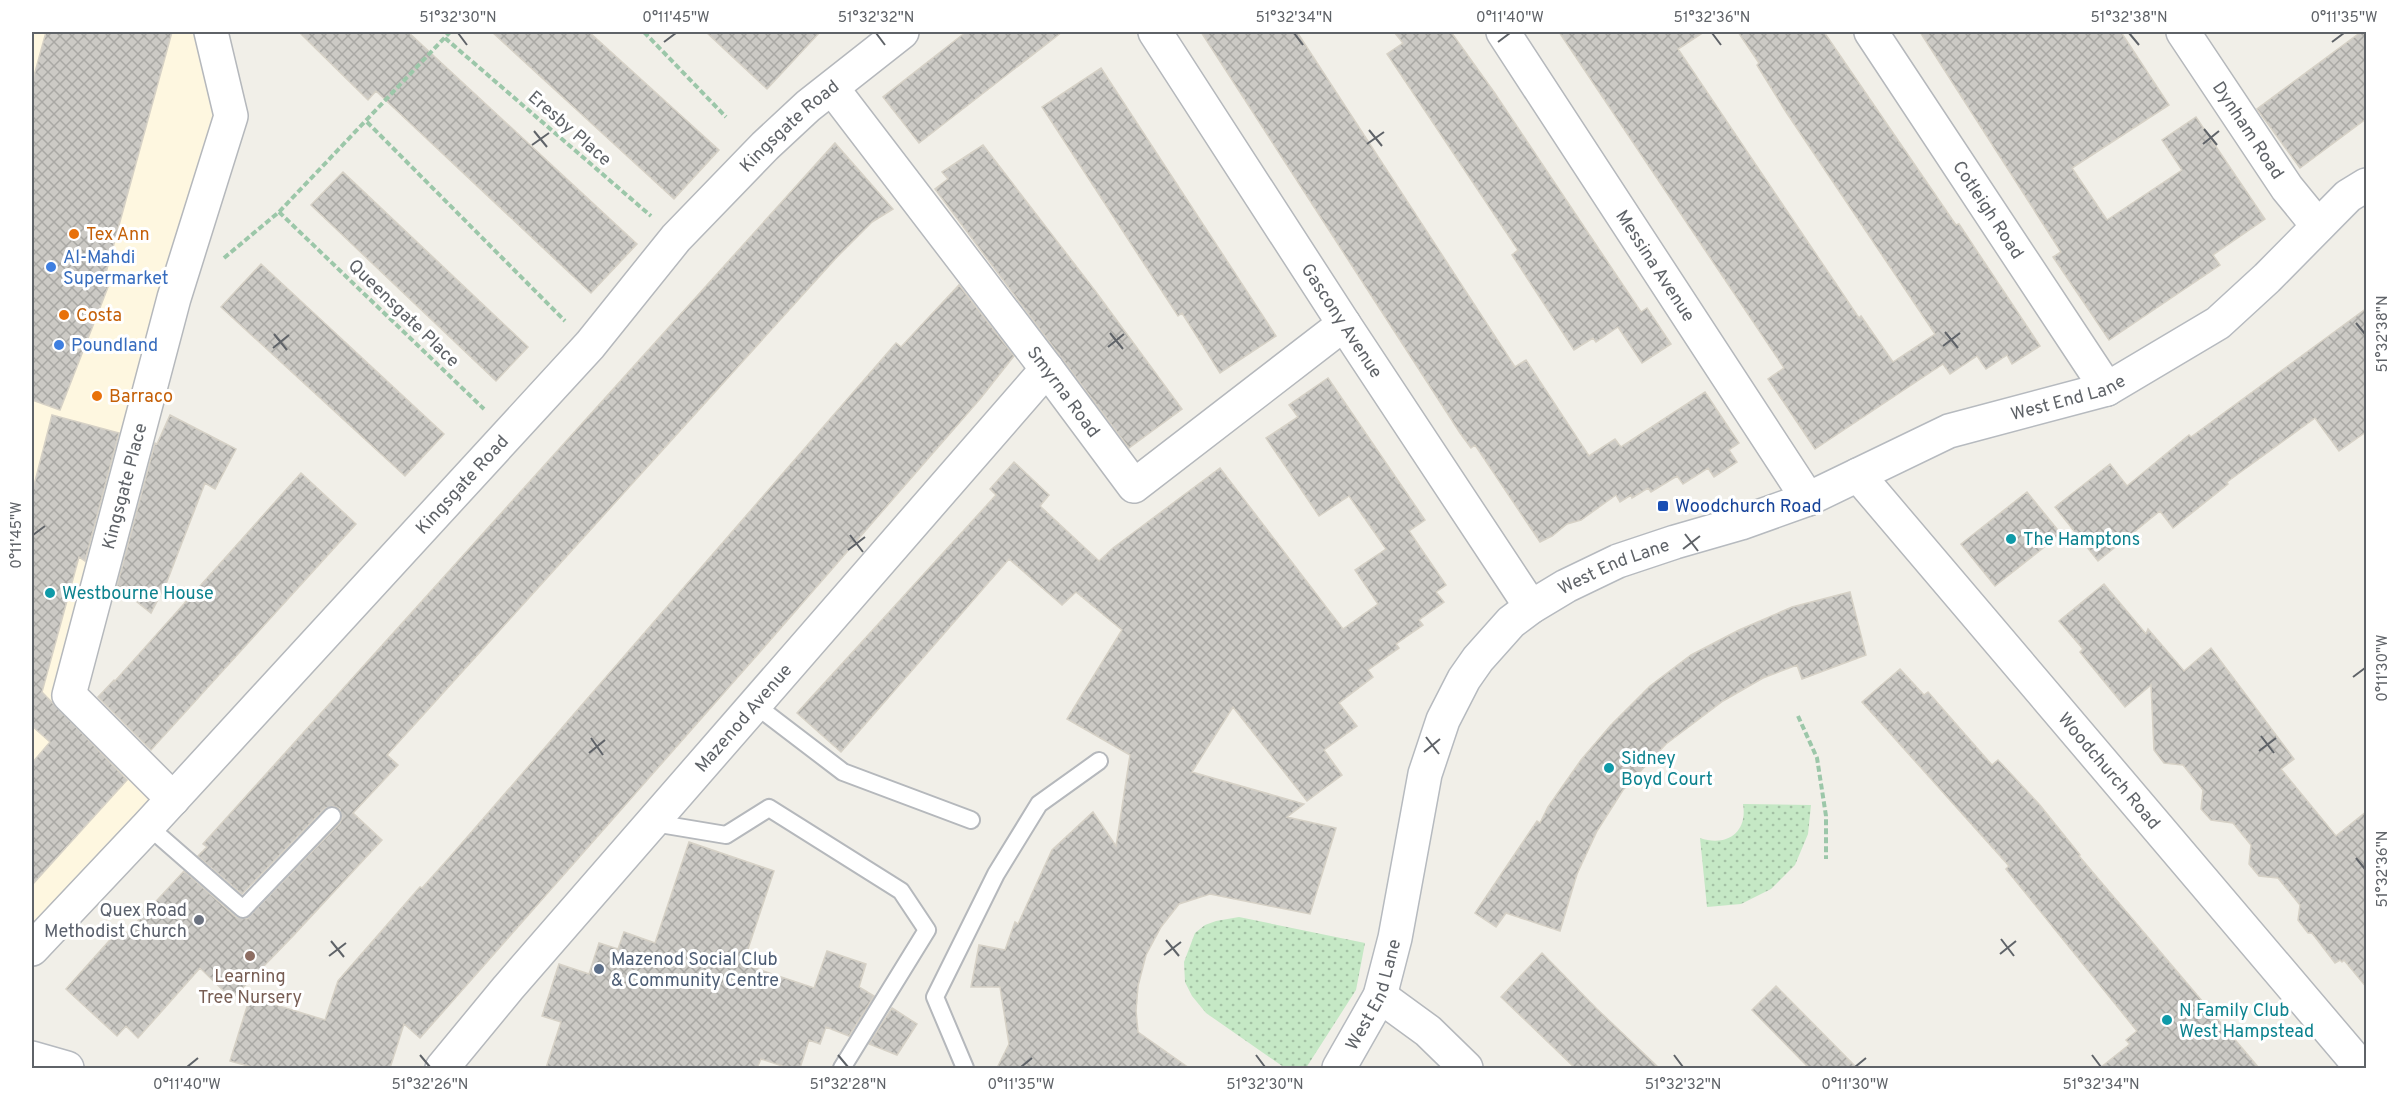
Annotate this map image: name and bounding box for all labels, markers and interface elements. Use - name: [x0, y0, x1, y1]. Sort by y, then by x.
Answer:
- text: 51°32'30"N: [419, 9, 497, 28]
- text: 0°11'45"W: [642, 9, 710, 28]
- text: 51°32'32"N: [838, 9, 914, 28]
- text: 51°32'34"N: [1255, 9, 1333, 28]
- text: 0°11'40"W: [1476, 9, 1544, 28]
- text: 51°32'36"N: [1674, 9, 1750, 28]
- text: 51°32'38"N: [2090, 9, 2168, 28]
- text: 0°11'35"W: [2310, 9, 2378, 28]
- street label: Kingsgate Road: [735, 76, 844, 178]
- street label: Dynham Road: [2206, 78, 2288, 184]
- street label: Eresby Place: [522, 86, 616, 172]
- street label: Cotleigh Road: [1946, 157, 2028, 264]
- street label: Messina Avenue: [1609, 206, 1699, 327]
- place label: Tex Ann: [86, 224, 150, 247]
- marker: Tex Ann: [67, 227, 81, 241]
- place label: Al-Mahdi Supermarket: [63, 247, 169, 291]
- street label: Queensgate Place: [342, 255, 463, 373]
- marker: Al-Mahdi Supermarket: [44, 260, 58, 274]
- street label: Gascony Avenue: [1295, 260, 1387, 383]
- text: 51°32'38"N: [2374, 295, 2393, 373]
- place label: Costa: [76, 305, 122, 328]
- marker: Costa: [57, 308, 71, 322]
- place label: Poundland: [71, 335, 158, 358]
- marker: Poundland: [52, 338, 66, 352]
- street label: Smyrna Road: [1021, 342, 1104, 443]
- street label: West End Lane: [2008, 370, 2130, 427]
- place label: Barraco: [109, 386, 173, 409]
- marker: Barraco: [90, 389, 104, 403]
- street label: Kingsgate Place: [98, 421, 153, 552]
- street label: Kingsgate Road: [412, 431, 514, 540]
- place label: Woodchurch Road: [1675, 496, 1822, 519]
- marker: Woodchurch Road: [1656, 499, 1670, 513]
- text: 0°11'45"W: [8, 501, 27, 569]
- place label: The Hamptons: [2023, 529, 2140, 552]
- marker: The Hamptons: [2004, 532, 2018, 546]
- street label: West End Lane: [1554, 535, 1673, 601]
- place label: Westbourne House: [62, 583, 214, 606]
- marker: Westbourne House: [43, 586, 57, 600]
- text: 0°11'30"W: [2374, 634, 2393, 702]
- street label: Mazenod Avenue: [691, 660, 798, 778]
- street label: Woodchurch Road: [2052, 708, 2164, 835]
- place label: Sidney Boyd Court: [1621, 748, 1713, 792]
- marker: Sidney Boyd Court: [1602, 761, 1616, 775]
- text: 51°32'36"N: [2374, 831, 2393, 907]
- place label: Quex Road Methodist Church: [44, 900, 187, 944]
- marker: Quex Road Methodist Church: [192, 913, 206, 927]
- street label: West End Lane: [1341, 937, 1407, 1055]
- marker: Learning Tree Nursery: [243, 949, 257, 963]
- place label: Mazenod Social Club & Community Centre: [611, 949, 779, 993]
- marker: Mazenod Social Club & Community Centre: [592, 962, 606, 976]
- place label: Learning Tree Nursery: [198, 966, 302, 1010]
- place label: N Family Club West Hampstead: [2179, 1000, 2314, 1044]
- marker: N Family Club West Hampstead: [2160, 1013, 2174, 1027]
- text: 0°11'40"W: [153, 1076, 221, 1095]
- text: 51°32'26"N: [392, 1076, 468, 1095]
- text: 51°32'28"N: [809, 1076, 887, 1095]
- text: 0°11'35"W: [987, 1076, 1055, 1095]
- text: 51°32'30"N: [1226, 1076, 1304, 1095]
- text: 51°32'32"N: [1645, 1076, 1721, 1095]
- text: 0°11'30"W: [1821, 1076, 1889, 1095]
- text: 51°32'34"N: [2062, 1076, 2140, 1095]

